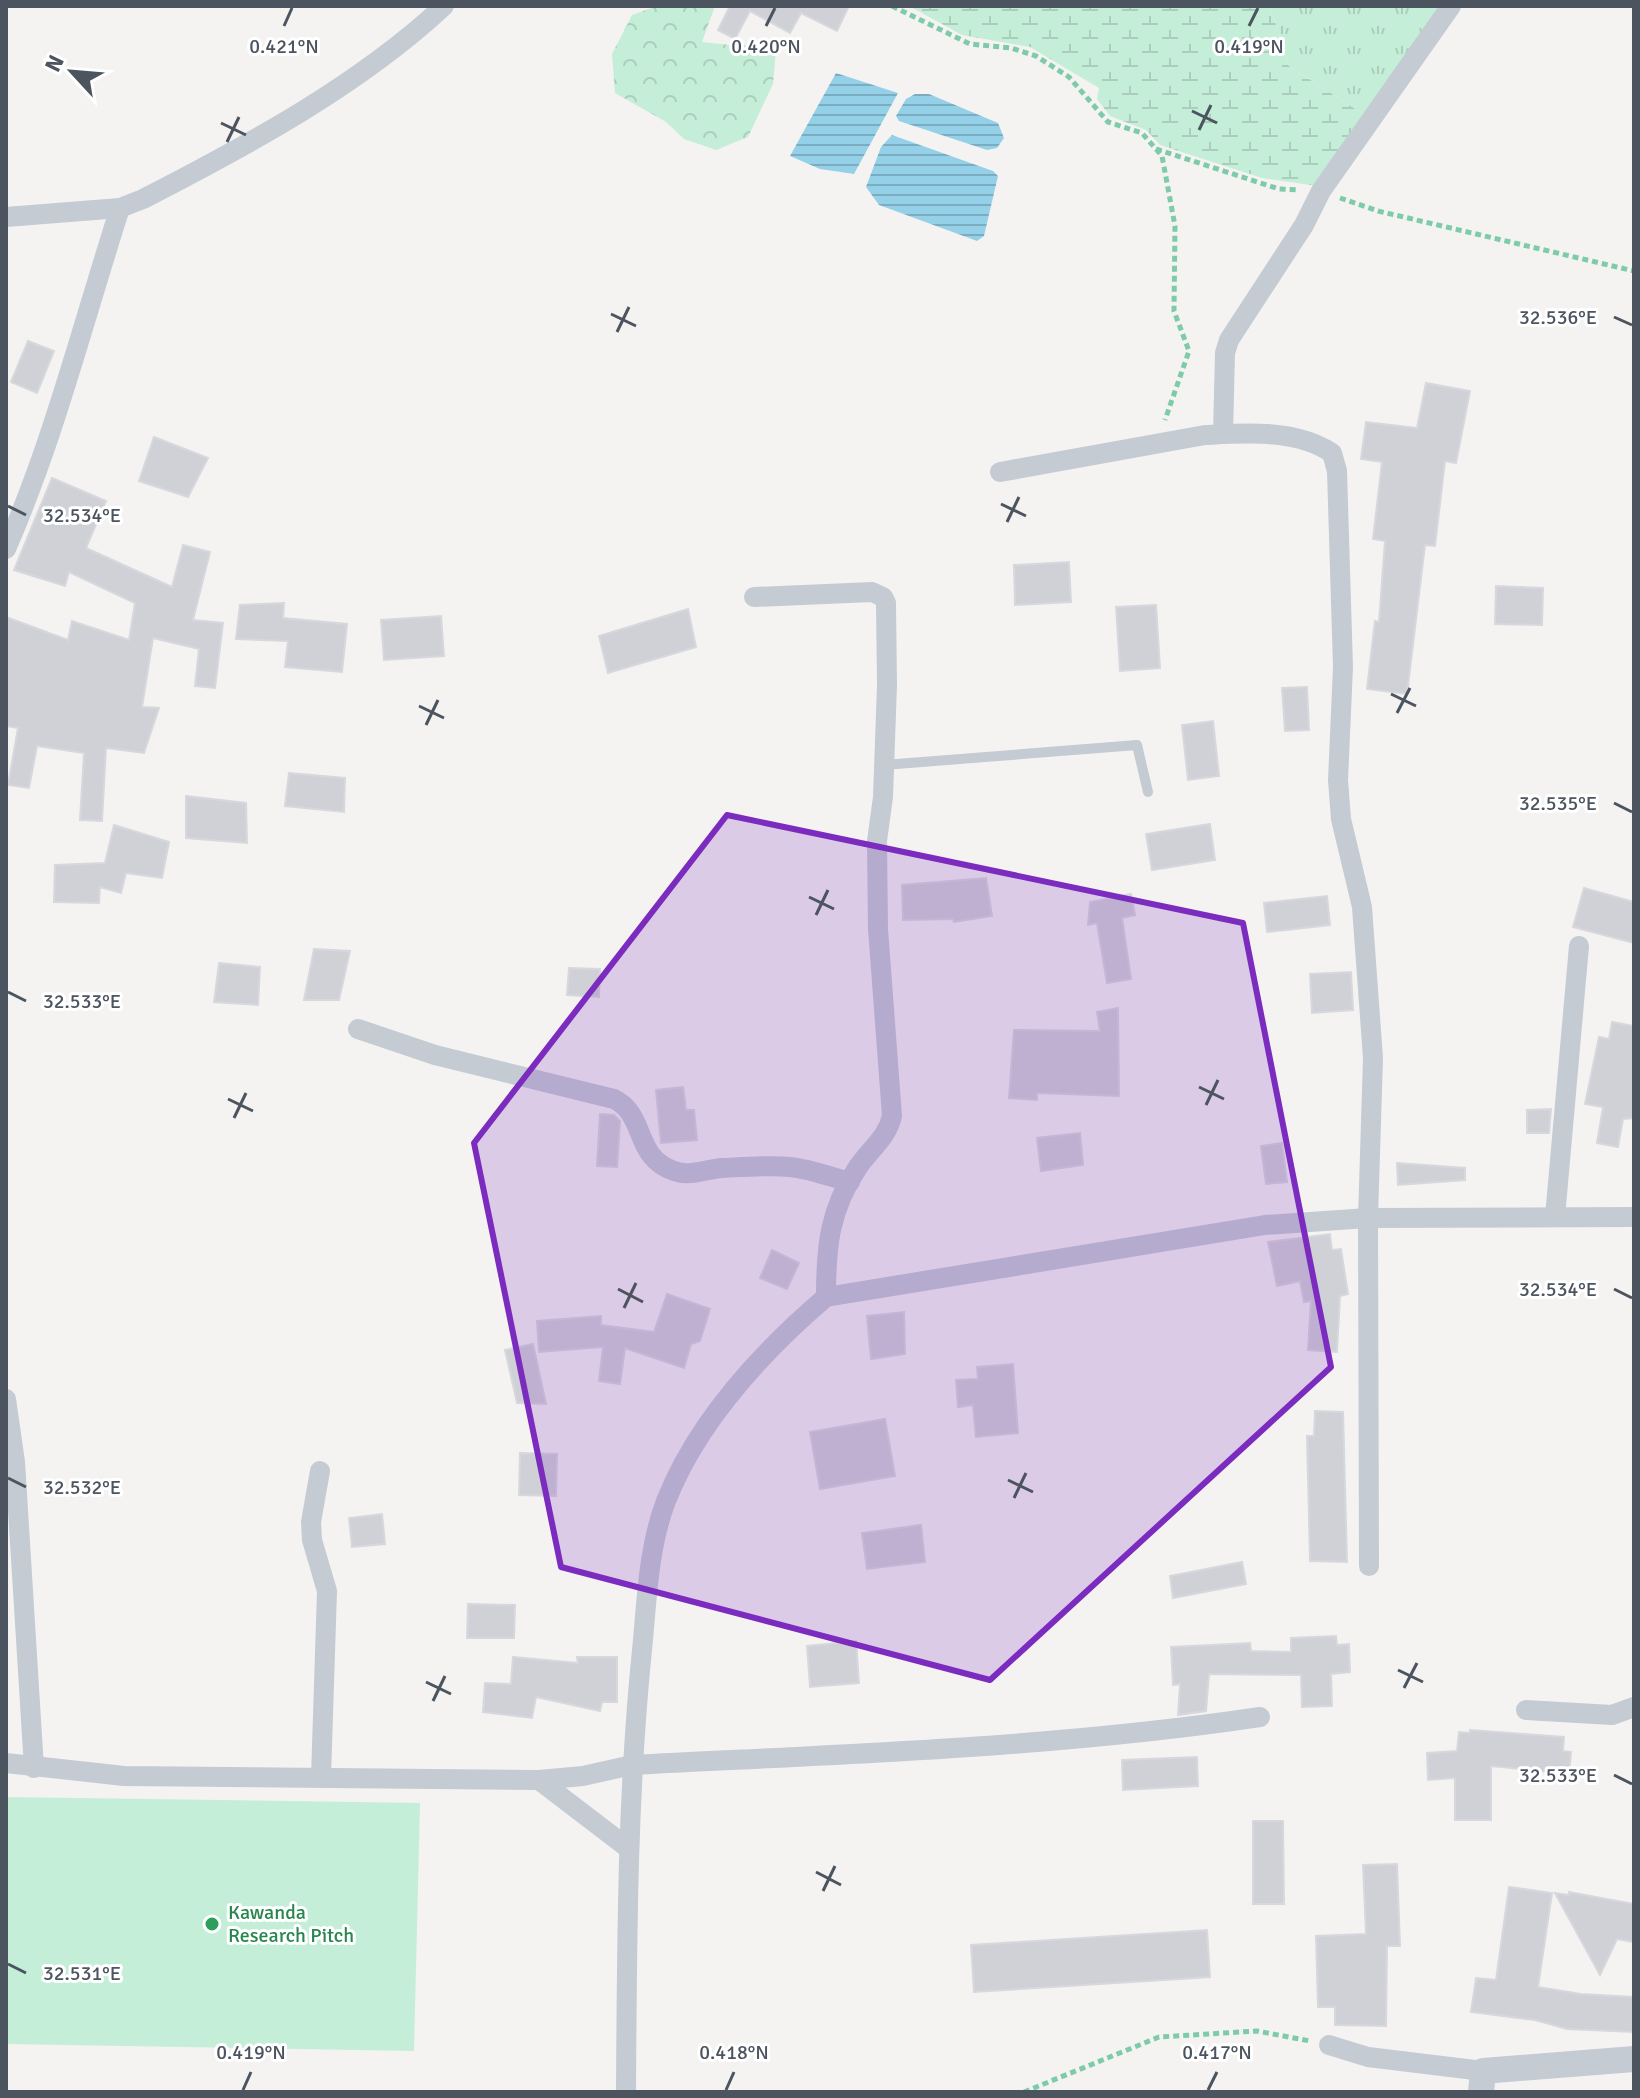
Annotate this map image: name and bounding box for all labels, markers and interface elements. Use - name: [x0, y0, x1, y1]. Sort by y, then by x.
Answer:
- north arrow: [32, 32, 112, 112]
- text: 0.421°N: [249, 34, 319, 59]
- text: 0.420°N: [731, 34, 801, 59]
- text: 0.419°N: [1214, 34, 1284, 59]
- text: N: [39, 51, 70, 76]
- text: 32.536°E: [1519, 305, 1597, 330]
- text: 32.534°E: [43, 503, 121, 528]
- text: 32.535°E: [1519, 791, 1597, 816]
- text: 32.533°E: [43, 989, 121, 1014]
- text: 32.534°E: [1519, 1277, 1597, 1302]
- text: 32.532°E: [43, 1475, 121, 1500]
- text: 32.533°E: [1519, 1763, 1597, 1788]
- place label: Kawanda Research Pitch: [228, 1900, 354, 1948]
- marker: Kawanda Research Pitch: [203, 1915, 221, 1933]
- text: 32.531°E: [43, 1961, 121, 1986]
- text: 0.419°N: [216, 2040, 286, 2065]
- text: 0.418°N: [699, 2040, 769, 2065]
- text: 0.417°N: [1182, 2040, 1252, 2065]

